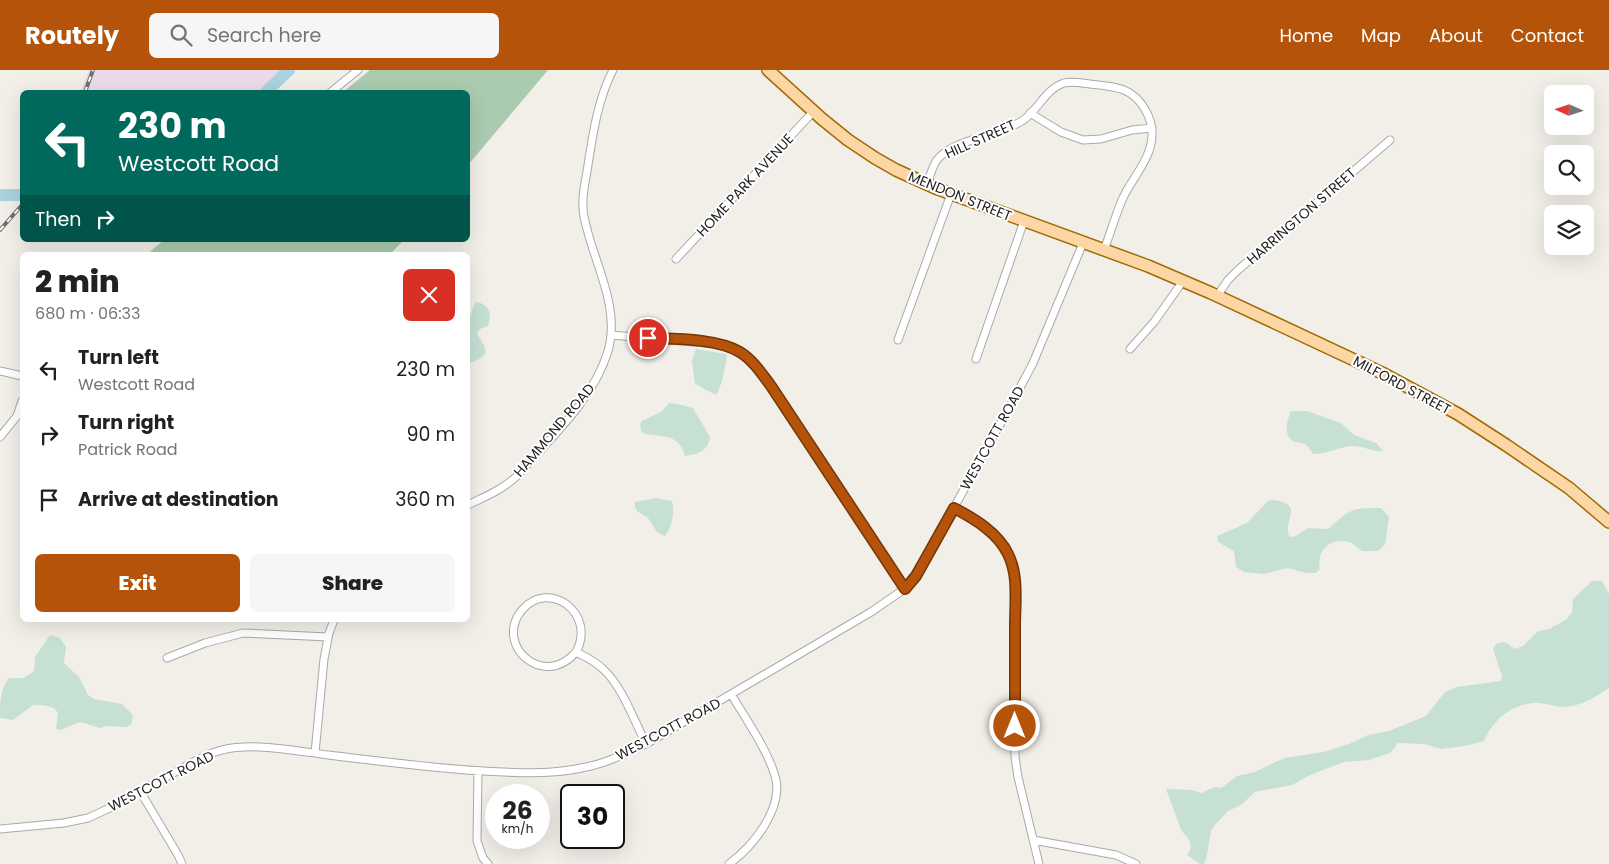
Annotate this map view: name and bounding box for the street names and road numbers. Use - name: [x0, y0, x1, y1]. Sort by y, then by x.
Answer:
- street label: HILL STREET: [942, 114, 1019, 163]
- street label: HOME PARK AVENUE: [692, 129, 798, 241]
- street label: HARRINGTON STREET: [1242, 163, 1360, 269]
- street label: MENDON STREET: [905, 166, 1015, 226]
- street label: MILFORD STREET: [1350, 351, 1455, 419]
- street label: HAMMOND ROAD: [509, 379, 599, 481]
- street label: WESTCOTT ROAD: [955, 382, 1029, 494]
- street label: WESTCOTT ROAD: [612, 693, 724, 765]
- street label: WESTCOTT ROAD: [105, 746, 217, 816]

